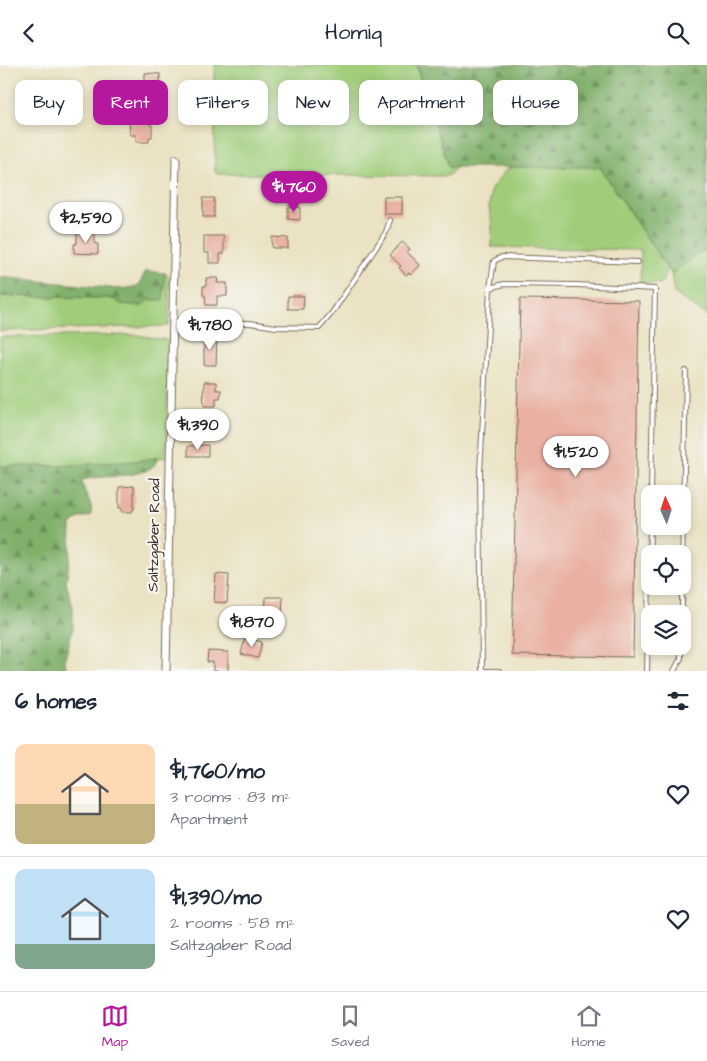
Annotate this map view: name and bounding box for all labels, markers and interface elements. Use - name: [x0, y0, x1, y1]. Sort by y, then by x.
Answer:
- text: Homiq: [325, 17, 382, 48]
- icon: back: [15, 19, 43, 47]
- icon: search: [664, 19, 692, 47]
- chip: Buy: [15, 80, 83, 125]
- chip: Rent: [93, 80, 168, 125]
- chip: Filters: [178, 80, 268, 125]
- chip: New: [278, 80, 349, 125]
- chip: Apartment: [359, 80, 483, 125]
- chip: House: [493, 80, 578, 125]
- pin: $1,760: [253, 171, 335, 213]
- text: $1,760: [272, 176, 316, 198]
- pin: $2,590: [45, 201, 127, 244]
- text: $2,590: [60, 207, 112, 229]
- pin: $1,780: [169, 309, 251, 351]
- text: $1,780: [188, 314, 232, 336]
- pin: $1,390: [157, 409, 239, 451]
- text: $1,390: [177, 414, 219, 436]
- pin: $1,520: [535, 435, 617, 478]
- text: $1,520: [554, 441, 598, 463]
- street label: Saltzgaber Road: [143, 478, 166, 592]
- north arrow: [641, 485, 691, 535]
- map controls: [641, 485, 691, 655]
- button: locate: [641, 545, 691, 595]
- pin: $1,870: [211, 605, 293, 648]
- button: layers: [641, 605, 691, 655]
- text: $1,870: [230, 611, 274, 633]
- text: 6 homes: [15, 687, 97, 716]
- icon: filters: [664, 687, 692, 715]
- text: $1,760/mo: [170, 757, 265, 786]
- icon: home: [55, 764, 115, 824]
- icon: heart: [664, 780, 692, 808]
- text: 3 rooms · 83 m²: [170, 786, 290, 808]
- text: Apartment: [170, 808, 248, 830]
- text: $1,390/mo: [170, 883, 262, 912]
- icon: home: [55, 889, 115, 949]
- icon: heart: [664, 905, 692, 933]
- text: 2 rooms · 58 m²: [170, 912, 295, 934]
- text: Saltzgaber Road: [170, 934, 291, 956]
- tab: Map: [101, 1002, 129, 1052]
- tab: Saved: [331, 1002, 369, 1052]
- tab: Home: [571, 1002, 606, 1052]

